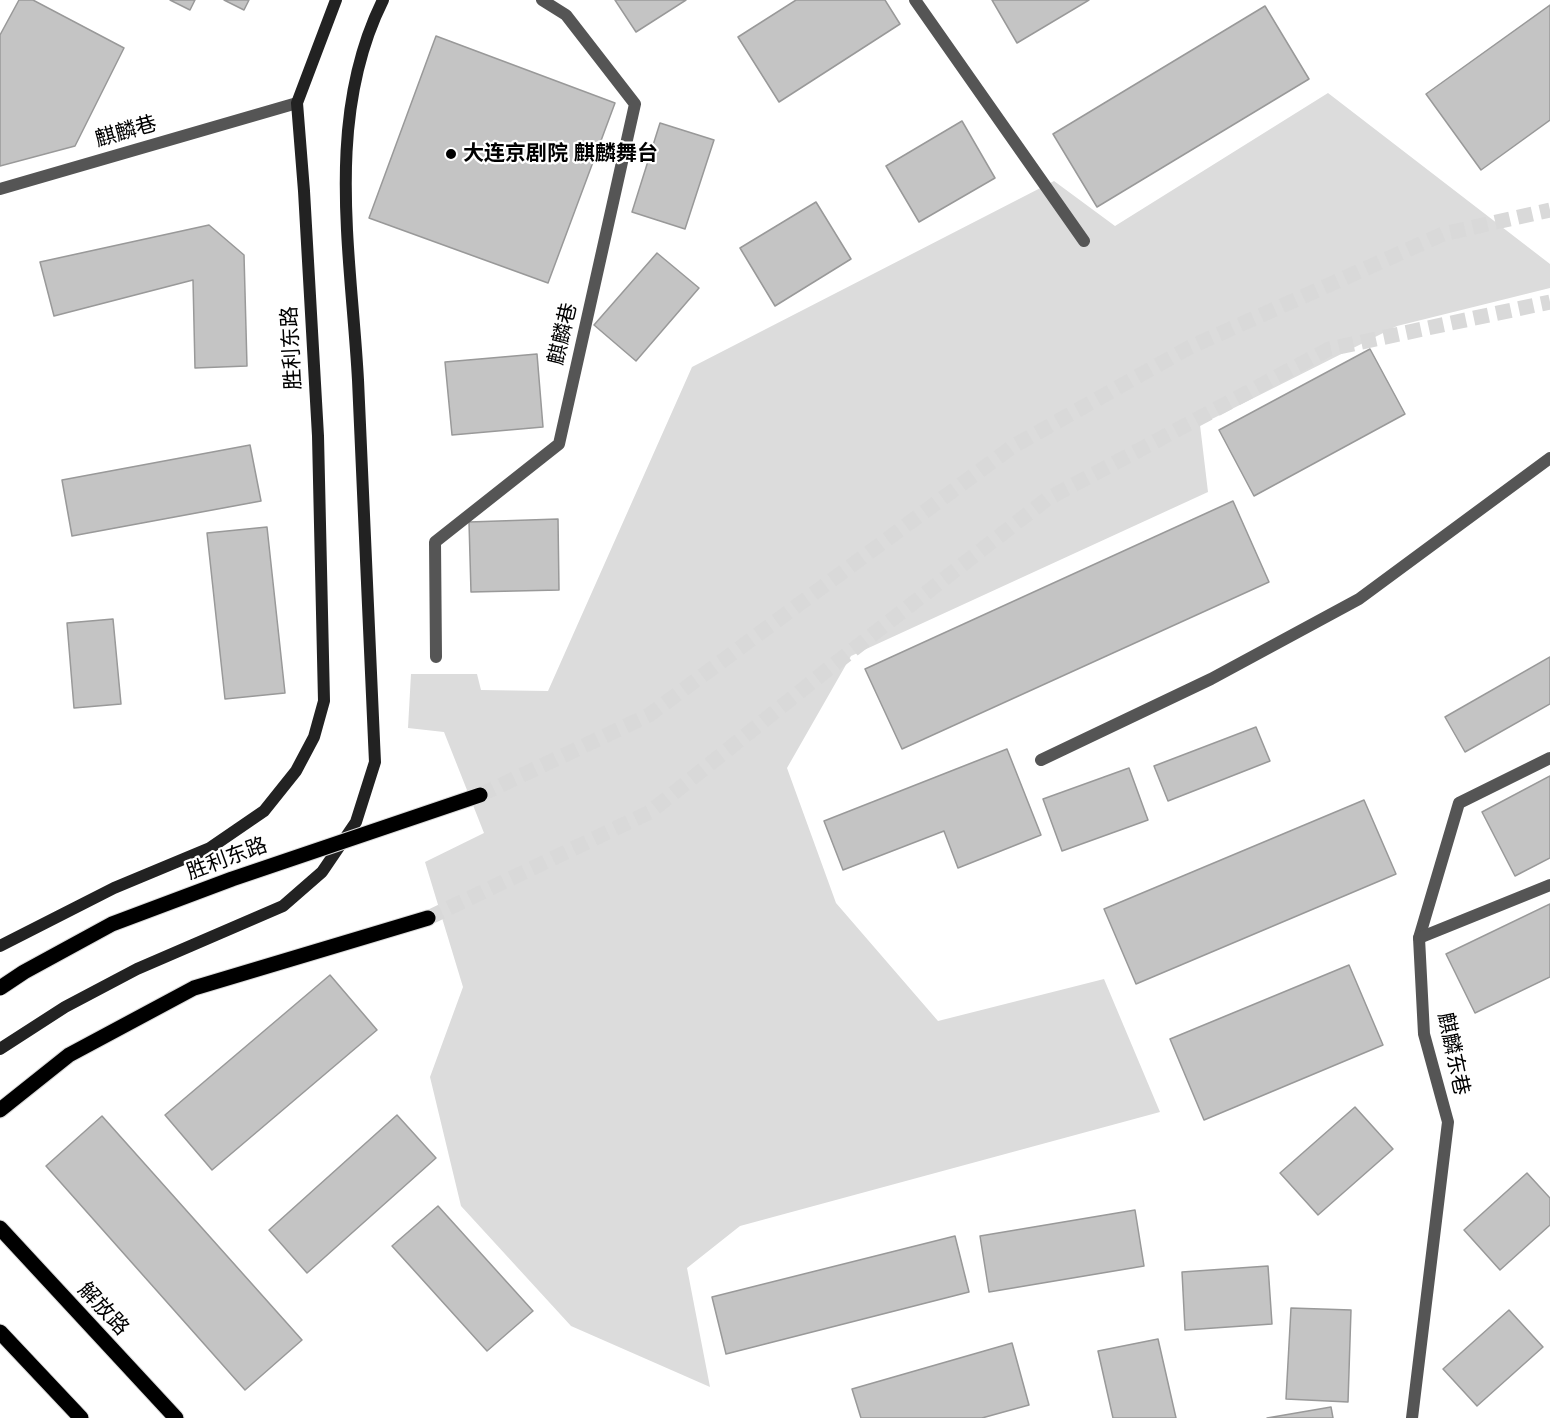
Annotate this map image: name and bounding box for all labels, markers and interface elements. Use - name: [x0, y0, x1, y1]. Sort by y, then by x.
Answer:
- street label: 麒麟巷: [92, 111, 160, 153]
- place label: 大连京剧院 麒麟舞台: [463, 141, 658, 167]
- marker: 大连京剧院 麒麟舞台: [444, 147, 458, 161]
- street label: 麒麟巷: [544, 300, 582, 368]
- street label: 胜利东路: [277, 305, 307, 391]
- street label: 胜利东路: [183, 833, 271, 885]
- street label: 麒麟东巷: [1432, 1010, 1474, 1098]
- street label: 解放路: [72, 1277, 134, 1341]

